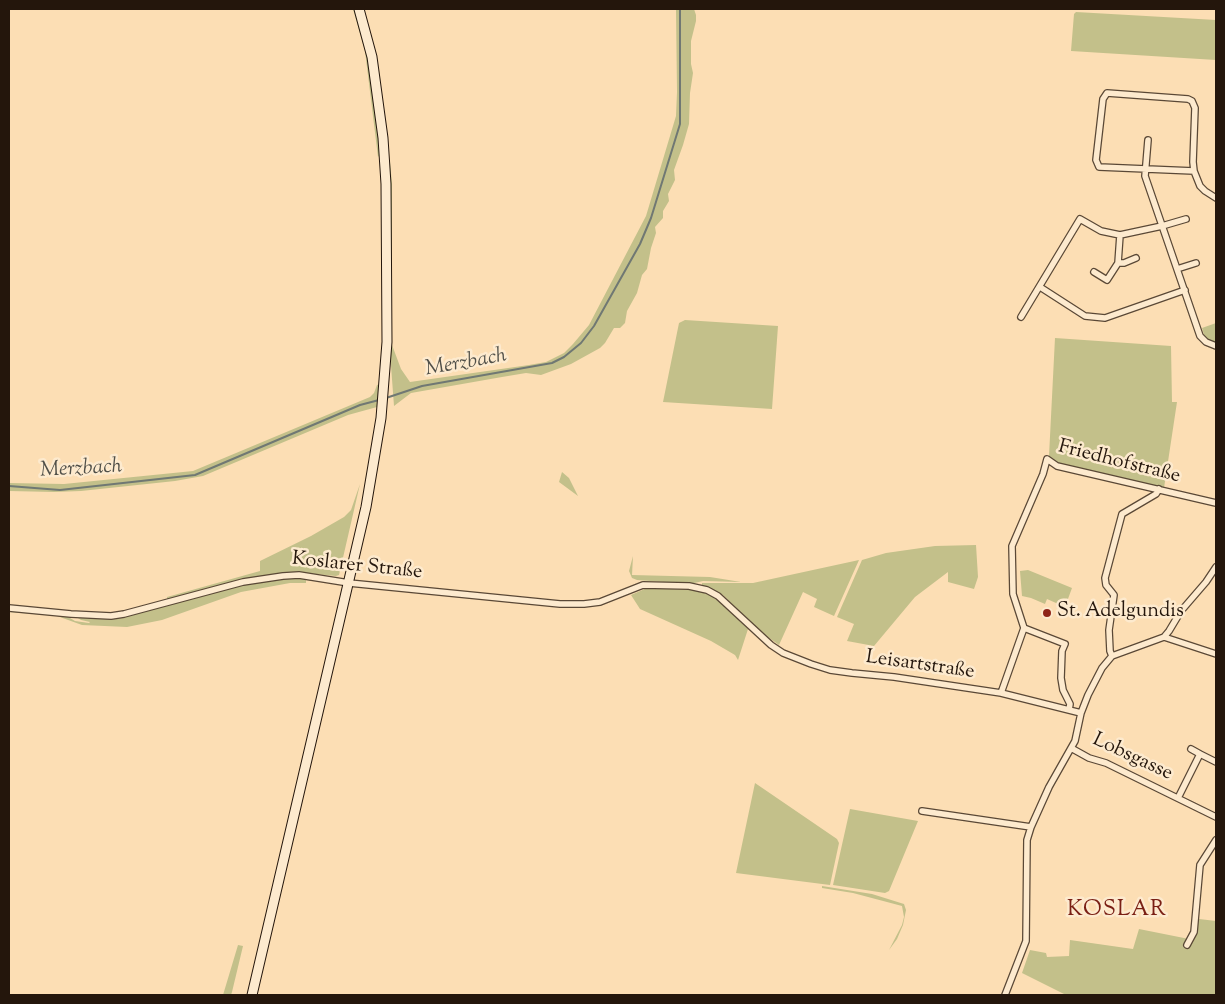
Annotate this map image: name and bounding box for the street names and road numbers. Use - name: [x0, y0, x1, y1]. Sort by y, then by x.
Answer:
- street label: Friedhofstraße: [1055, 436, 1183, 490]
- street label: Koslarer Straße: [291, 548, 423, 586]
- street label: Leisartstraße: [864, 646, 976, 686]
- street label: Lobsgasse: [1088, 729, 1176, 787]

